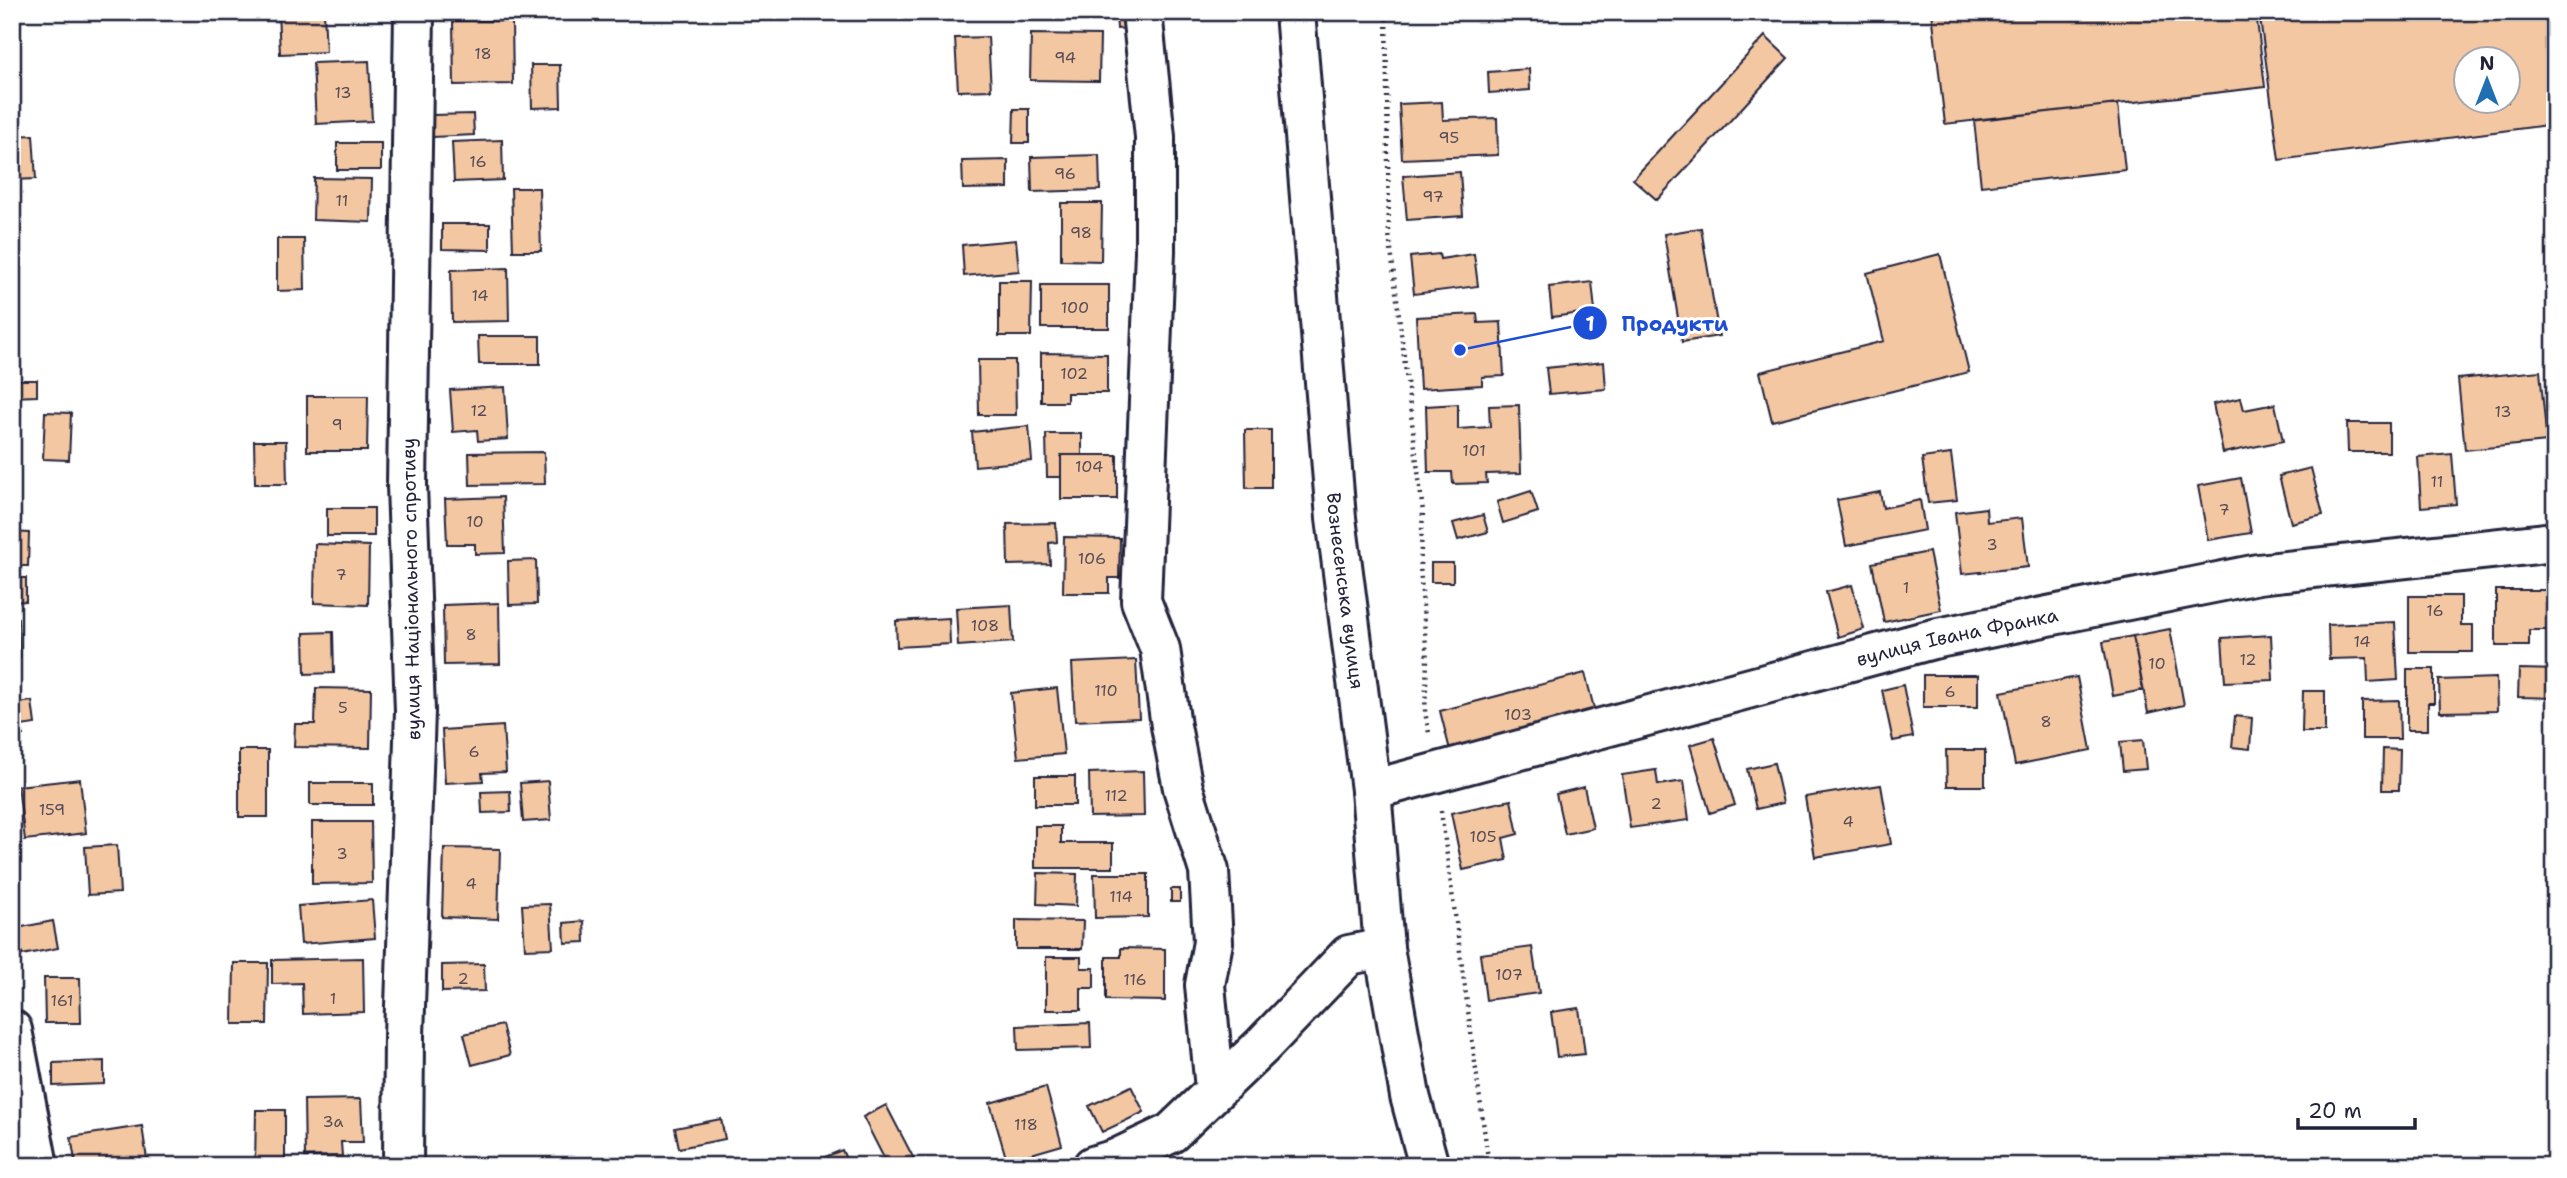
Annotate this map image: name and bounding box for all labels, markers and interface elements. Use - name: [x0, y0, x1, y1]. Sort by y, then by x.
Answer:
- house number: 18: [474, 43, 492, 64]
- north arrow: [2452, 46, 2522, 116]
- house number: 94: [1054, 47, 1076, 68]
- text: N: [2479, 51, 2495, 76]
- house number: 13: [334, 82, 352, 103]
- house number: 95: [1439, 127, 1459, 148]
- house number: 16: [469, 151, 487, 172]
- house number: 96: [1054, 163, 1076, 184]
- house number: 97: [1422, 186, 1444, 207]
- house number: 11: [336, 190, 348, 211]
- house number: 98: [1070, 222, 1092, 243]
- house number: 14: [471, 285, 489, 306]
- house number: 100: [1061, 297, 1089, 318]
- callout: Продукти: [1572, 302, 1742, 344]
- text: 1: [1585, 310, 1595, 338]
- text: Продукти: [1622, 310, 1729, 338]
- house number: 102: [1060, 363, 1088, 384]
- house number: 12: [470, 400, 488, 421]
- house number: 13: [2494, 401, 2512, 422]
- house number: 9: [331, 414, 343, 435]
- street label: вулиця Національного спротиву: [396, 438, 426, 740]
- house number: 101: [1462, 440, 1486, 461]
- house number: 104: [1075, 456, 1103, 477]
- house number: 11: [2431, 471, 2443, 492]
- street label: Вознесенська вулиця: [1321, 491, 1370, 691]
- house number: 7: [2218, 499, 2230, 520]
- house number: 10: [466, 511, 484, 532]
- house number: 3: [1986, 534, 1998, 555]
- house number: 106: [1078, 548, 1106, 569]
- house number: 7: [335, 564, 347, 585]
- house number: 1: [1903, 577, 1909, 598]
- house number: 16: [2426, 600, 2444, 621]
- street label: вулиця Івана Франка: [1853, 602, 2060, 672]
- house number: 108: [971, 615, 999, 636]
- house number: 8: [465, 624, 477, 645]
- house number: 14: [2353, 631, 2371, 652]
- house number: 12: [2239, 649, 2257, 670]
- house number: 10: [2148, 653, 2166, 674]
- house number: 110: [1094, 680, 1118, 701]
- house number: 6: [1944, 681, 1956, 702]
- house number: 5: [338, 697, 348, 718]
- house number: 103: [1504, 704, 1532, 725]
- house number: 8: [2040, 711, 2052, 732]
- house number: 6: [468, 741, 480, 762]
- house number: 112: [1104, 785, 1128, 806]
- house number: 2: [1650, 793, 1662, 814]
- house number: 159: [39, 799, 65, 820]
- house number: 4: [1842, 811, 1854, 832]
- house number: 105: [1469, 826, 1497, 847]
- house number: 3: [336, 843, 348, 864]
- house number: 4: [465, 873, 477, 894]
- house number: 114: [1109, 886, 1133, 907]
- house number: 107: [1495, 964, 1523, 985]
- house number: 2: [457, 968, 469, 989]
- house number: 116: [1123, 969, 1147, 990]
- house number: 1: [330, 988, 336, 1009]
- house number: 161: [51, 990, 73, 1011]
- scale bar: [2298, 1087, 2415, 1131]
- text: 20 m: [2308, 1097, 2362, 1125]
- house number: 3а: [322, 1111, 344, 1132]
- house number: 118: [1014, 1114, 1038, 1135]

